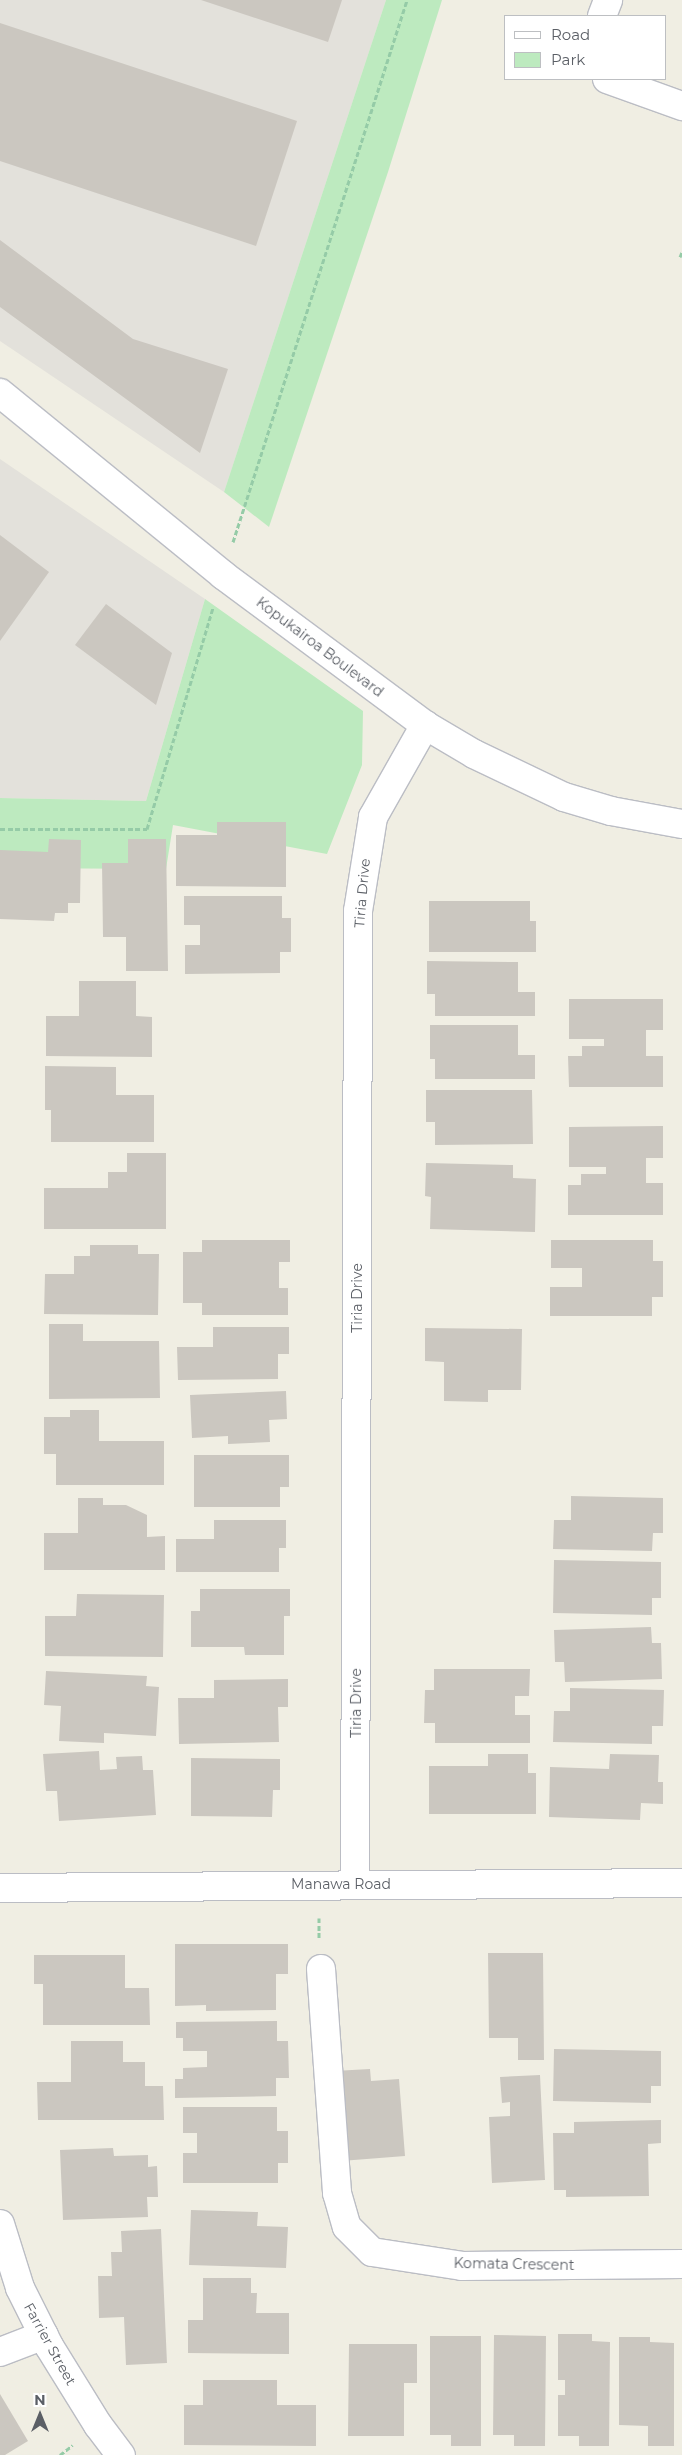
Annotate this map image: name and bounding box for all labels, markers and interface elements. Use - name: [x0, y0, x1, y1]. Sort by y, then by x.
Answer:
- legend: [504, 15, 667, 80]
- text: Road: [551, 25, 590, 44]
- text: Park: [551, 50, 585, 69]
- street label: Kopukairoa Boulevard: [253, 594, 387, 700]
- street label: Tiria Drive: [351, 858, 373, 928]
- street label: Tiria Drive: [349, 1263, 365, 1333]
- street label: Tiria Drive: [348, 1668, 364, 1738]
- street label: Manawa Road: [291, 1876, 391, 1892]
- street label: Komata Crescent: [453, 2255, 575, 2273]
- street label: Farrier Street: [20, 2300, 80, 2388]
- north arrow: [15, 2390, 65, 2440]
- text: N: [34, 2391, 46, 2409]

